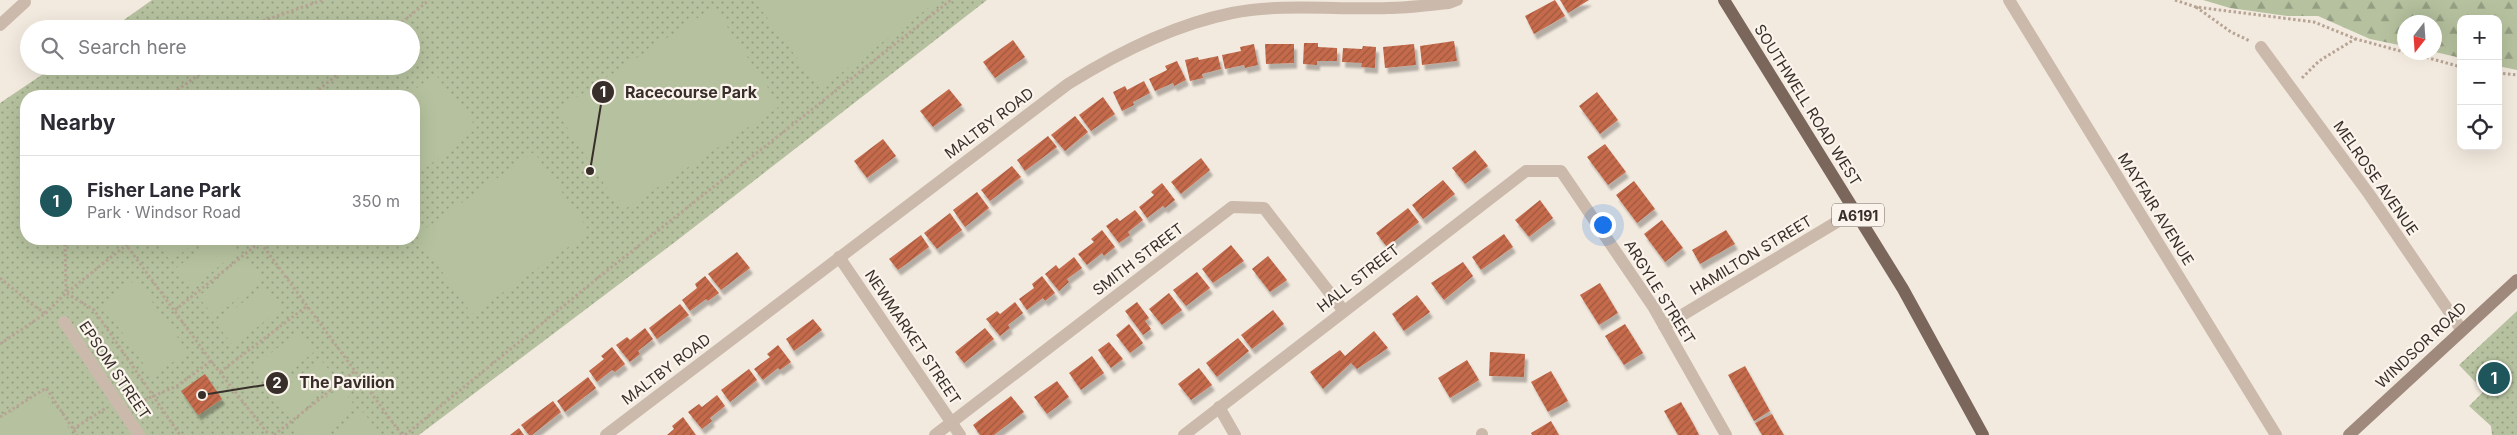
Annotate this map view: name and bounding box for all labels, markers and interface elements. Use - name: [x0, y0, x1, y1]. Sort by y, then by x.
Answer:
- north arrow: [2397, 15, 2442, 60]
- map controls: [2457, 15, 2502, 150]
- button: +: [2457, 15, 2502, 60]
- search box: [20, 20, 420, 75]
- street label: SOUTHWELL ROAD WEST: [1750, 21, 1866, 189]
- icon: search: [38, 34, 66, 62]
- text: Search here: [78, 36, 187, 59]
- button: −: [2457, 60, 2502, 105]
- callout: Racecourse Park: [590, 76, 767, 107]
- text: 1: [600, 82, 606, 101]
- text: Racecourse Park: [625, 82, 758, 102]
- street label: MALTBY ROAD: [941, 83, 1037, 163]
- button: locate: [2457, 105, 2502, 150]
- text: Nearby: [40, 110, 115, 135]
- street label: MELROSE AVENUE: [2329, 117, 2423, 239]
- street label: MAYFAIR AVENUE: [2114, 149, 2198, 269]
- text: Fisher Lane Park: [87, 179, 241, 202]
- text: 1: [53, 191, 59, 211]
- text: 350 m: [352, 191, 400, 211]
- text: Park · Windsor Road: [87, 202, 241, 222]
- road number: A6191: [1832, 204, 1884, 226]
- street label: HAMILTON STREET: [1687, 211, 1815, 299]
- your location: [1590, 212, 1616, 238]
- street label: SMITH STREET: [1089, 219, 1187, 299]
- street label: ARGYLE STREET: [1620, 236, 1700, 348]
- street label: HALL STREET: [1313, 240, 1403, 316]
- street label: NEWMARKET STREET: [861, 266, 965, 408]
- street label: WINDSOR ROAD: [2371, 298, 2471, 392]
- street label: EPSOM STREET: [75, 317, 155, 423]
- street label: MALTBY ROAD: [618, 329, 714, 409]
- pin: 1: [2478, 359, 2510, 397]
- callout: The Pavilion: [264, 367, 405, 398]
- text: The Pavilion: [299, 372, 395, 392]
- text: 2: [272, 373, 282, 392]

